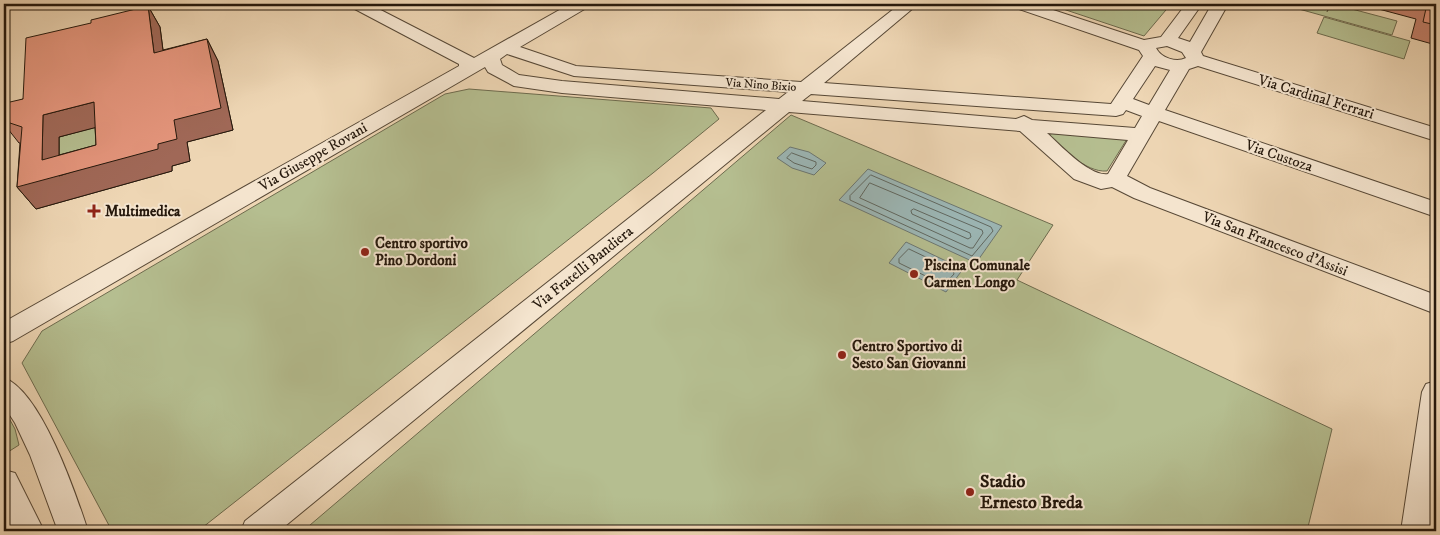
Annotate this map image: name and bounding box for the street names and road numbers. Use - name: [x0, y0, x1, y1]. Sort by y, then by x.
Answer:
- street label: Via Cardinal Ferrari: [1255, 70, 1376, 124]
- street label: Via Nino Bixio: [724, 75, 797, 95]
- street label: Via Giuseppe Rovani: [255, 118, 371, 196]
- street label: Via Custoza: [1242, 135, 1316, 177]
- street label: Via San Francesco d'Assisi: [1199, 207, 1350, 281]
- street label: Via Fratelli Bandiera: [528, 221, 637, 315]

